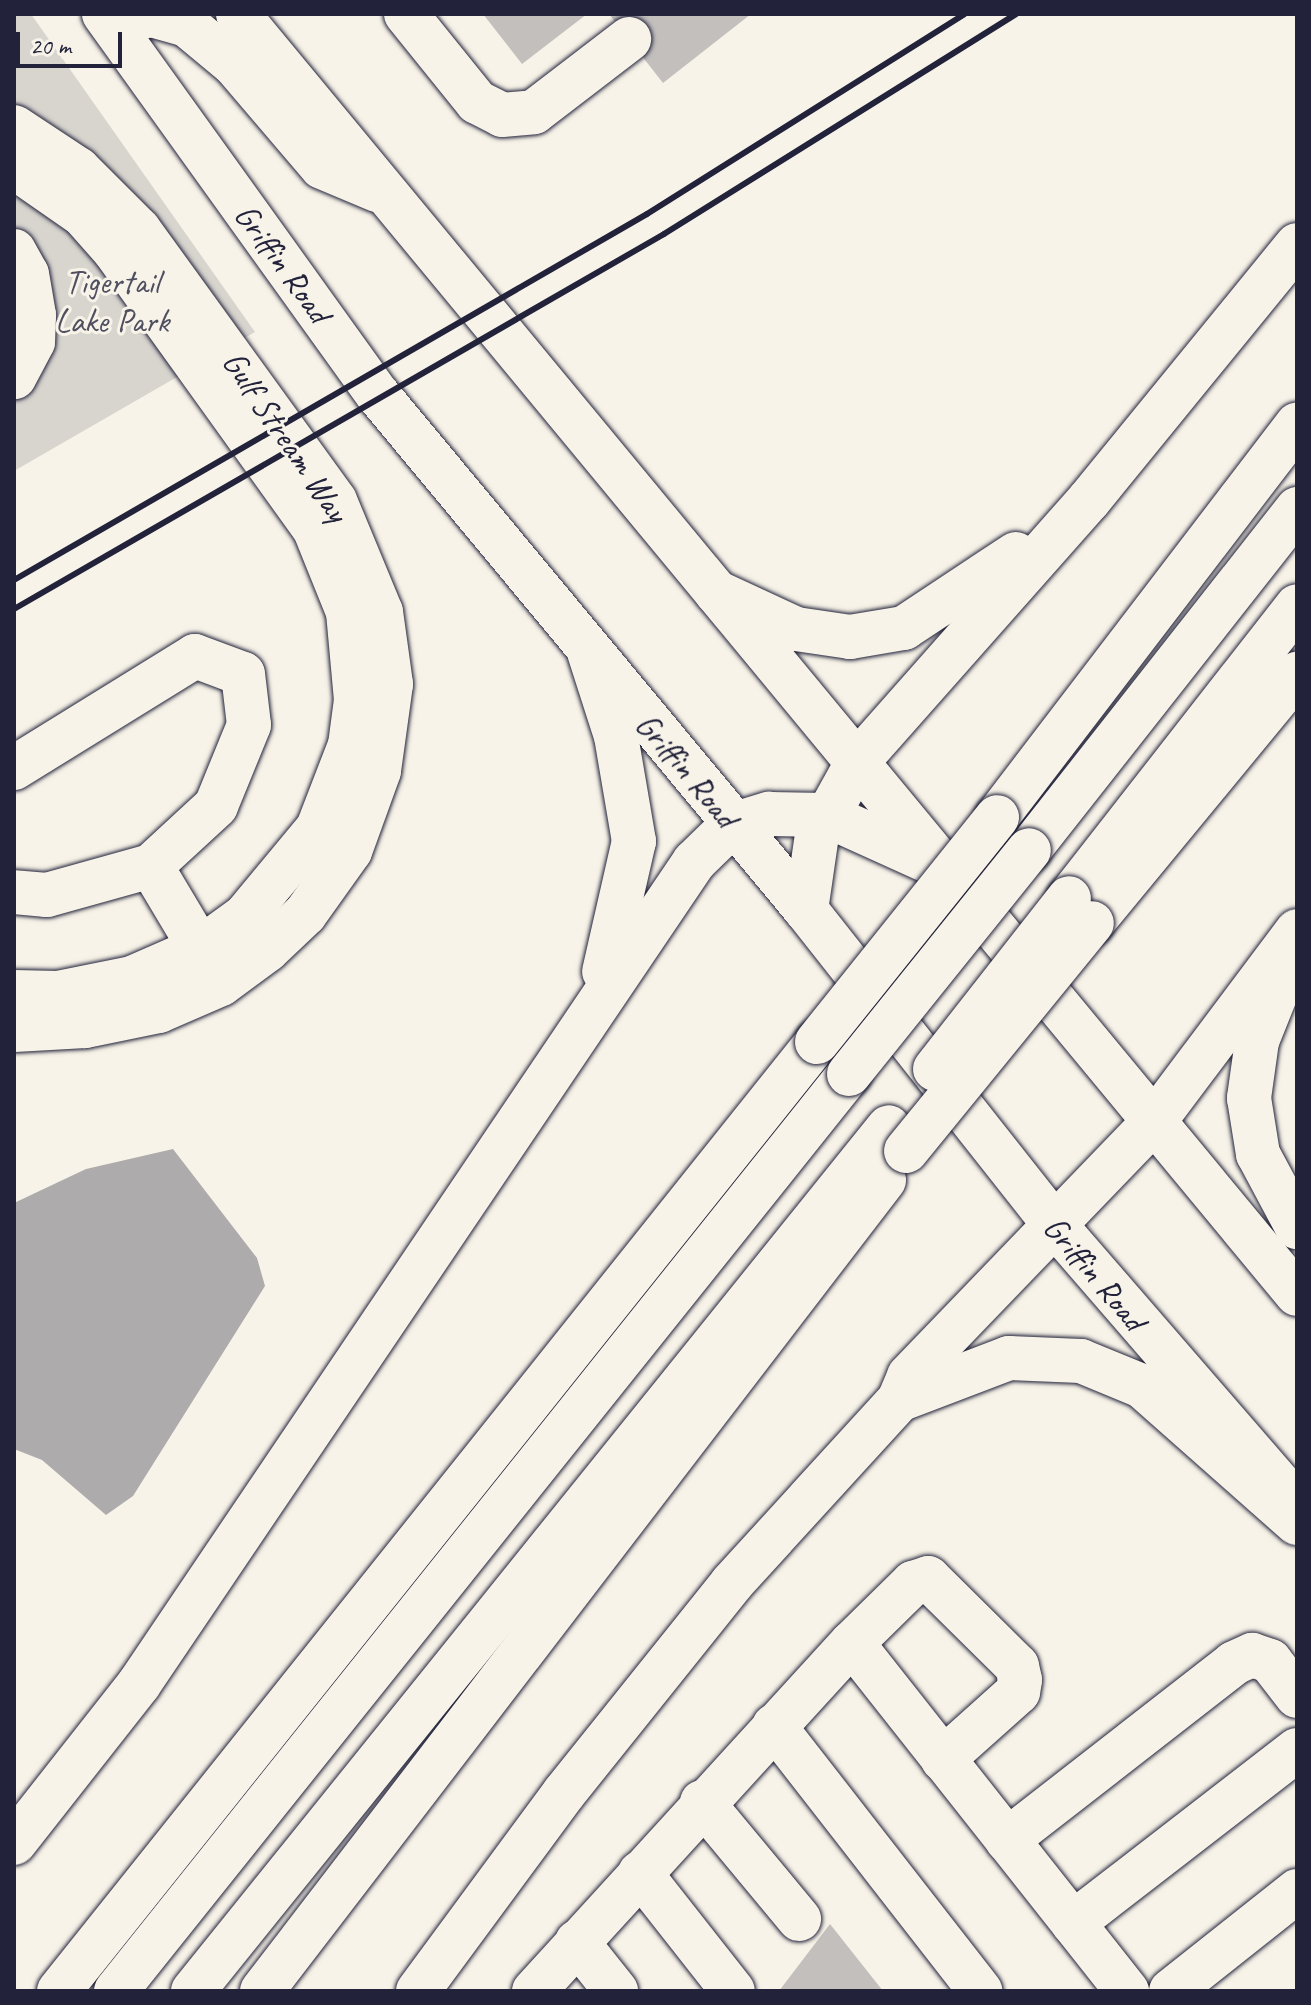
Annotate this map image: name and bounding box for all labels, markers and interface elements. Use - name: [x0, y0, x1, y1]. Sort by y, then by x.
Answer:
- scale bar: [20, 16, 126, 66]
- text: 20 m: [30, 31, 71, 61]
- street label: Griffin Road: [226, 195, 340, 331]
- park label: Tigertail Lake Park: [55, 261, 169, 340]
- street label: Gulf Stream Way: [214, 343, 358, 529]
- street label: Griffin Road: [627, 704, 747, 836]
- street label: Griffin Road: [1035, 1207, 1155, 1339]

